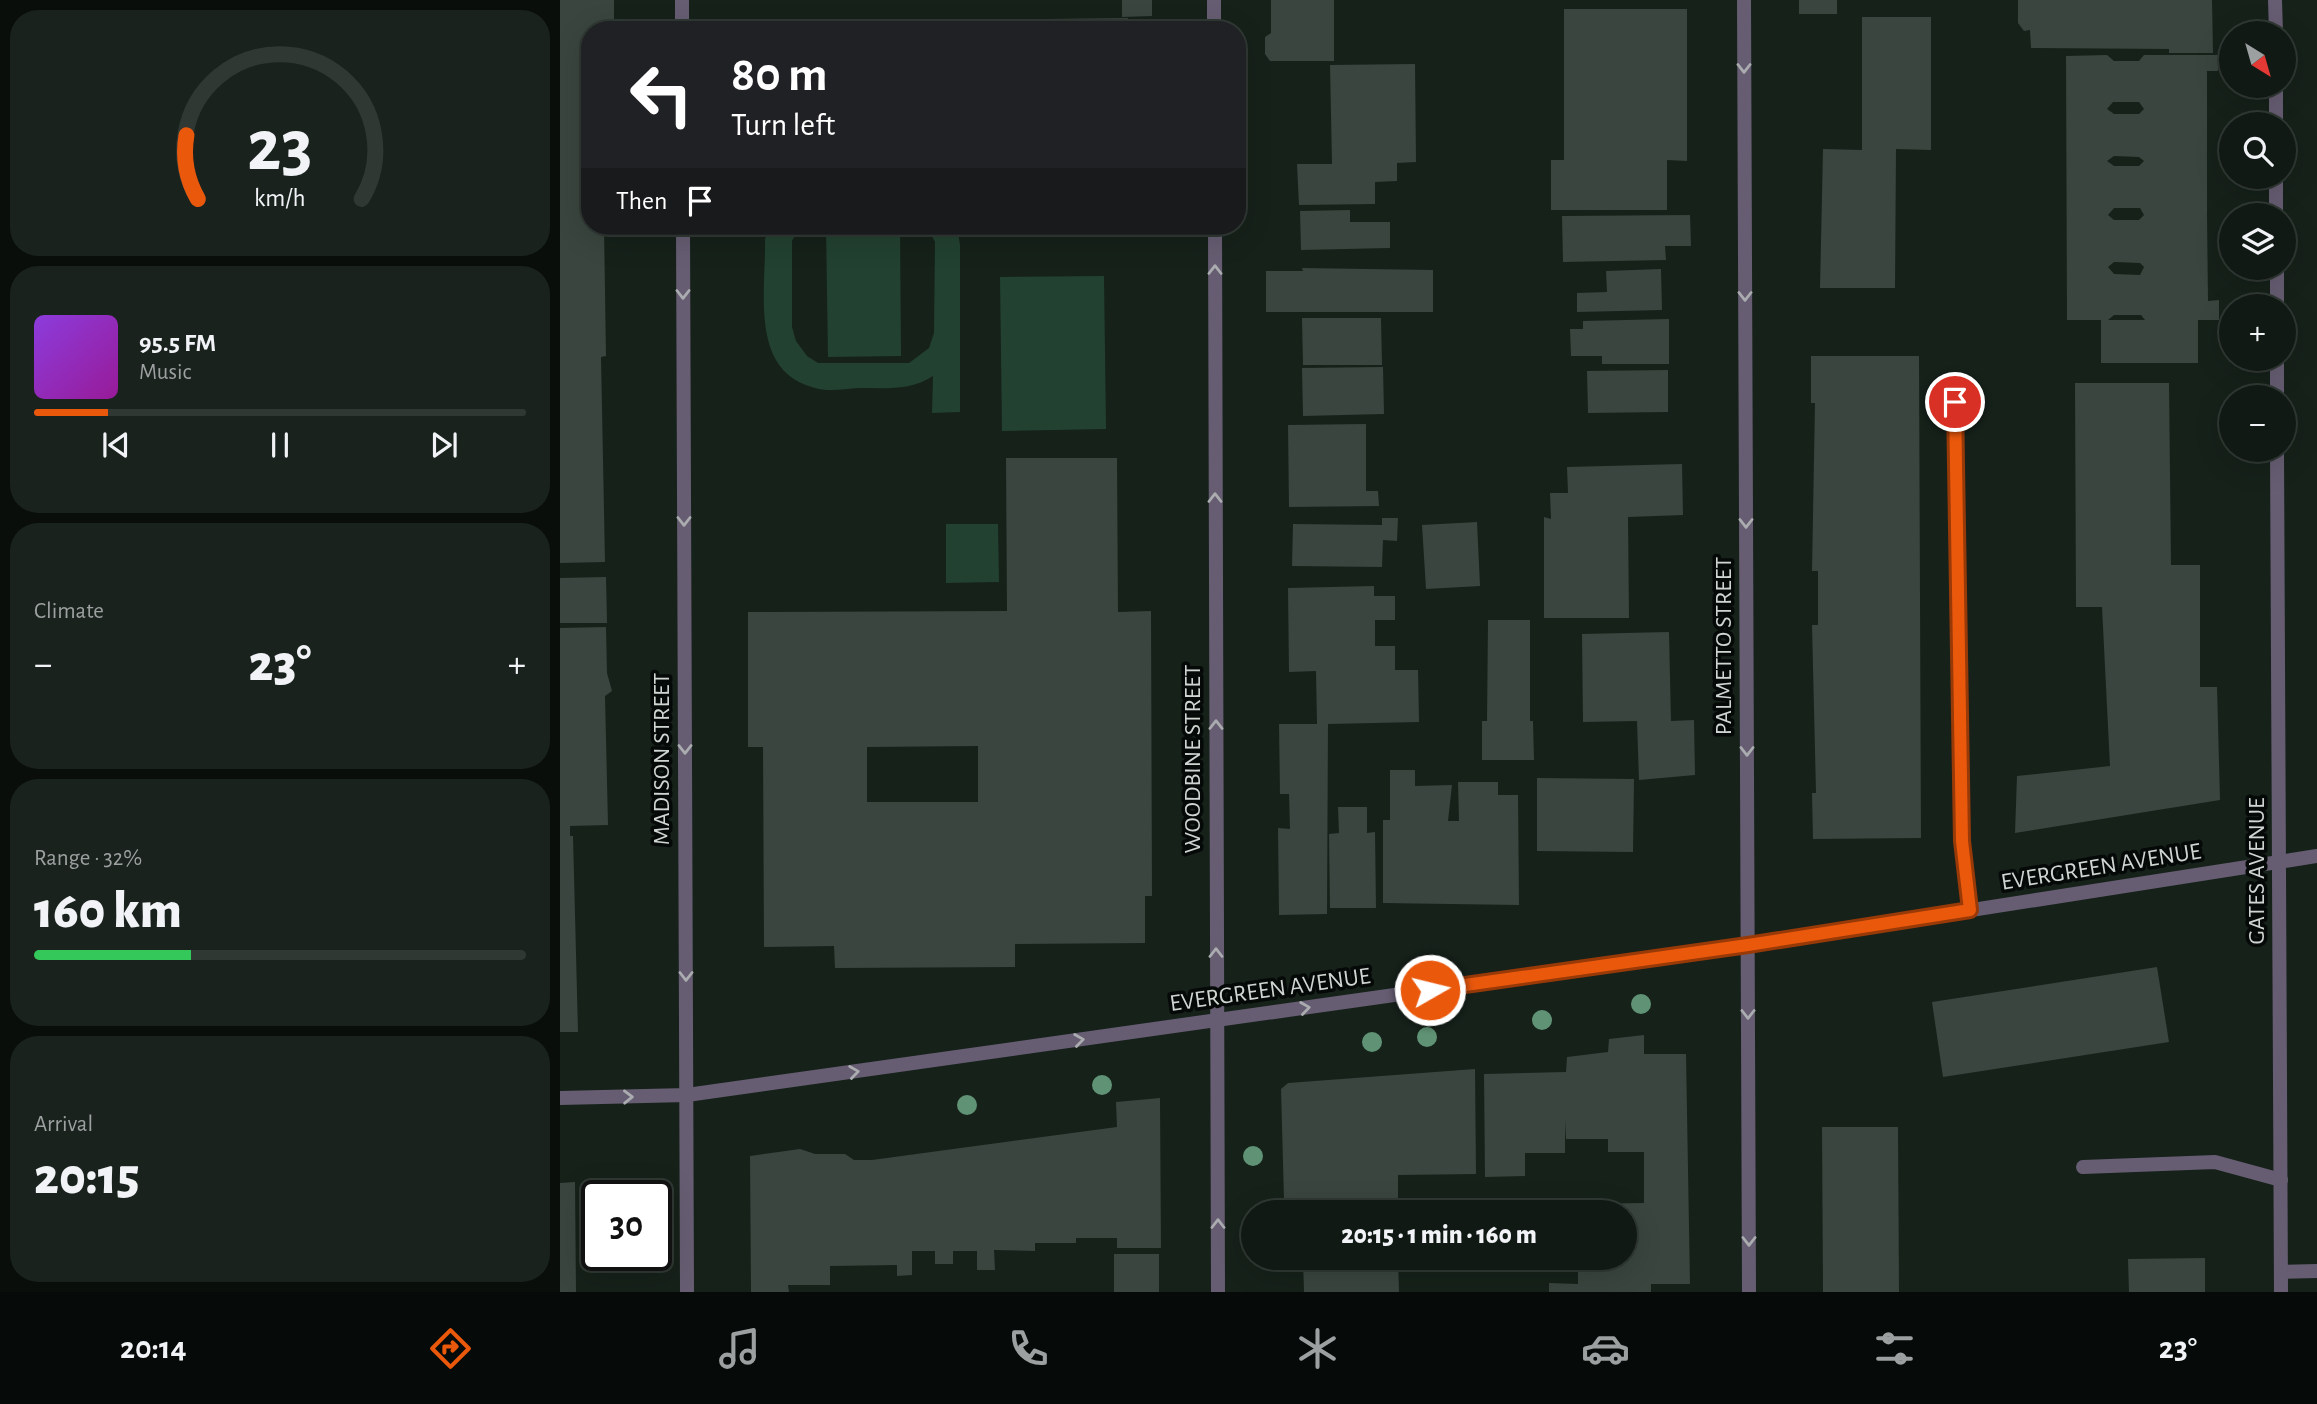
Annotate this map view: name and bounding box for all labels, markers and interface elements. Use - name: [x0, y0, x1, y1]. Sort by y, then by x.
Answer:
- north arrow: [2219, 21, 2296, 98]
- map controls: [2219, 21, 2296, 462]
- icon: left: [616, 49, 707, 140]
- text: 80 m: [731, 51, 828, 100]
- one-way arrow: [1737, 63, 1752, 74]
- text: Turn left: [731, 109, 835, 141]
- text: 23: [247, 112, 313, 185]
- button: search: [2219, 112, 2296, 189]
- icon: arrive: [681, 182, 719, 220]
- text: km/h: [254, 186, 306, 211]
- text: Then: [616, 188, 667, 214]
- button: layers: [2219, 203, 2296, 280]
- one-way arrow: [1207, 265, 1223, 275]
- one-way arrow: [675, 289, 691, 300]
- one-way arrow: [1737, 291, 1753, 301]
- button: +: [2219, 294, 2296, 371]
- text: 95.5 FM: [139, 330, 216, 356]
- text: Music: [139, 361, 191, 384]
- pin: [1925, 372, 1985, 432]
- icon: arrive: [1936, 383, 1974, 421]
- button: −: [2219, 385, 2296, 462]
- icon: previous: [97, 426, 135, 464]
- icon: pause: [261, 426, 299, 464]
- icon: next: [425, 426, 463, 464]
- one-way arrow: [1207, 492, 1223, 503]
- one-way arrow: [676, 517, 692, 527]
- one-way arrow: [1738, 518, 1754, 529]
- street label: PALMETTO STREET: [1712, 557, 1736, 735]
- text: Climate: [34, 600, 104, 623]
- text: 23°: [249, 638, 311, 690]
- text: −: [34, 646, 52, 684]
- text: +: [508, 646, 526, 684]
- street label: WOODBINE STREET: [1181, 664, 1205, 854]
- street label: MADISON STREET: [650, 672, 674, 845]
- one-way arrow: [1208, 720, 1224, 730]
- one-way arrow: [677, 744, 693, 755]
- one-way arrow: [1739, 746, 1755, 756]
- street label: GATES AVENUE: [2245, 797, 2269, 945]
- street label: EVERGREEN AVENUE: [1999, 839, 2203, 895]
- text: Range · 32%: [34, 847, 142, 870]
- text: 160 km: [34, 885, 182, 937]
- one-way arrow: [1208, 947, 1224, 958]
- position arrow: [1393, 953, 1467, 1027]
- street label: EVERGREEN AVENUE: [1168, 964, 1372, 1016]
- one-way arrow: [678, 972, 694, 982]
- one-way arrow: [1299, 1001, 1310, 1016]
- one-way arrow: [1740, 1009, 1756, 1019]
- one-way arrow: [1074, 1033, 1085, 1048]
- one-way arrow: [848, 1064, 860, 1079]
- one-way arrow: [623, 1089, 634, 1104]
- text: Arrival: [34, 1113, 93, 1136]
- text: 20:15: [34, 1151, 140, 1203]
- speed limit sign: 30: [581, 1180, 672, 1271]
- one-way arrow: [1210, 1218, 1226, 1229]
- text: 20:15 · 1 min · 160 m: [1341, 1222, 1537, 1248]
- one-way arrow: [1741, 1236, 1757, 1247]
- icon: directions: [426, 1324, 475, 1373]
- icon: music: [715, 1324, 764, 1373]
- icon: phone: [1004, 1324, 1053, 1373]
- icon: climate: [1293, 1324, 1342, 1373]
- icon: car: [1581, 1324, 1630, 1373]
- icon: filters: [1870, 1324, 1919, 1373]
- text: 20:14: [120, 1332, 187, 1364]
- text: 23°: [2159, 1332, 2197, 1364]

